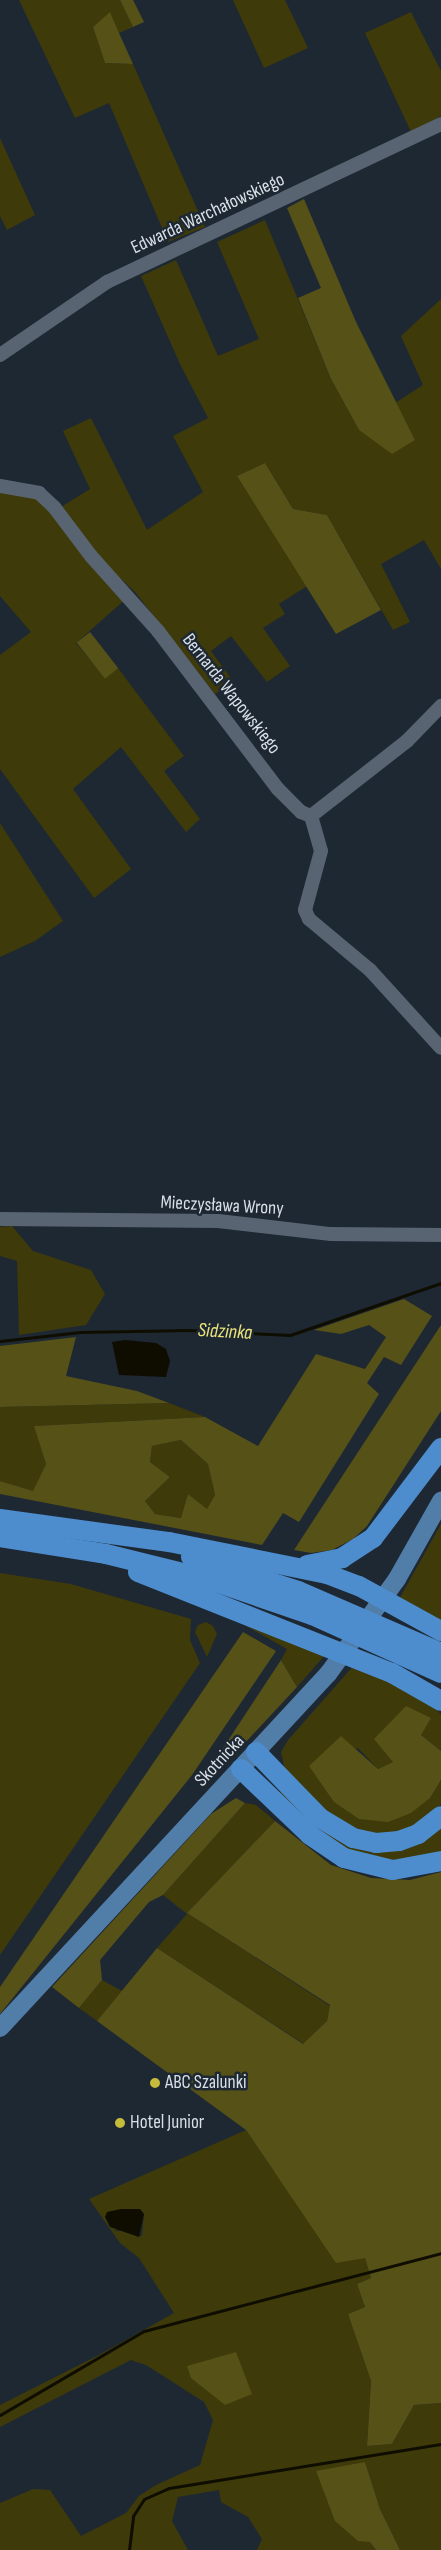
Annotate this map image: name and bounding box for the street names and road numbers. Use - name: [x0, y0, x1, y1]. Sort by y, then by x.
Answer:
- street label: Edwarda Warchałowskiego: [128, 168, 288, 260]
- street label: Bernarda Wapowskiego: [177, 629, 285, 759]
- street label: Mieczysława Wrony: [160, 1191, 284, 1221]
- street label: Skotnicka: [190, 1730, 250, 1792]

